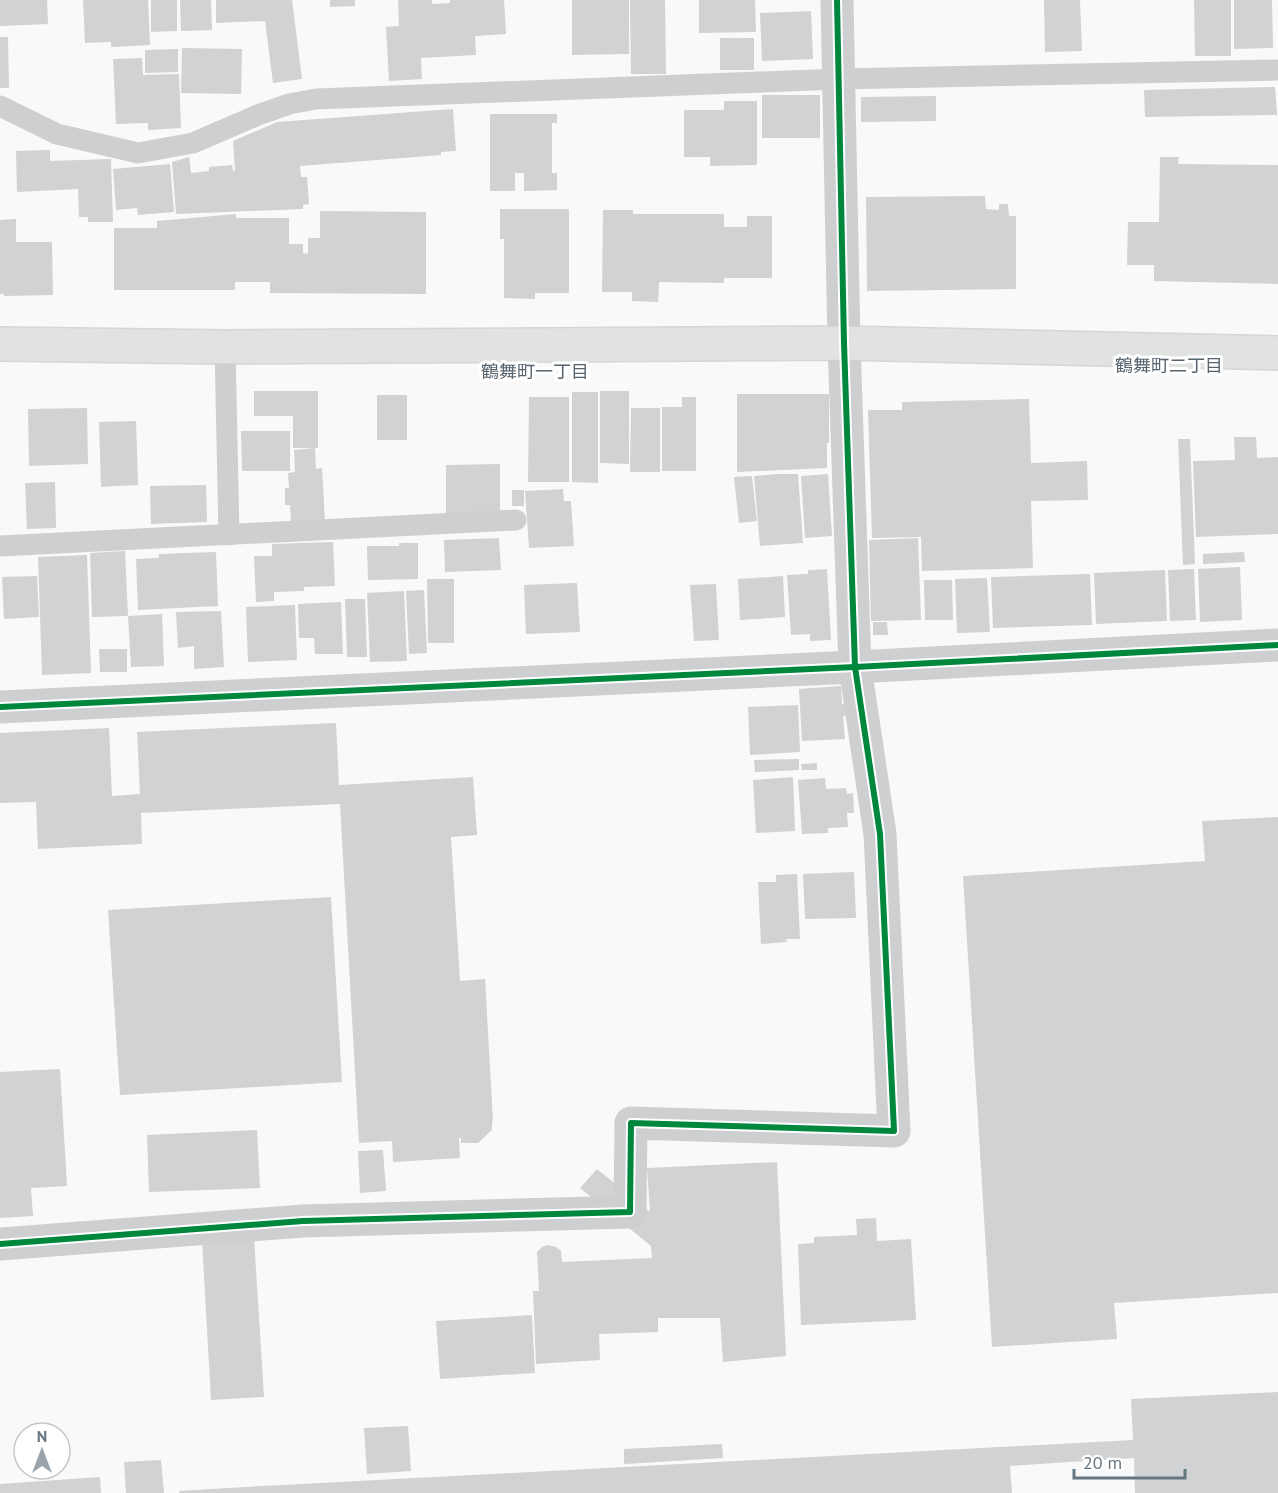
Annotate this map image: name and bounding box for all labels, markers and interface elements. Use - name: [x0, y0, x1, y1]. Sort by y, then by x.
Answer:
- district label: 鶴舞町二丁目: [1115, 354, 1223, 377]
- district label: 鶴舞町一丁目: [481, 360, 589, 383]
- north arrow: [12, 1421, 72, 1481]
- text: N: [37, 1426, 47, 1446]
- scale bar: [1074, 1442, 1185, 1480]
- text: 20 m: [1083, 1451, 1122, 1474]

